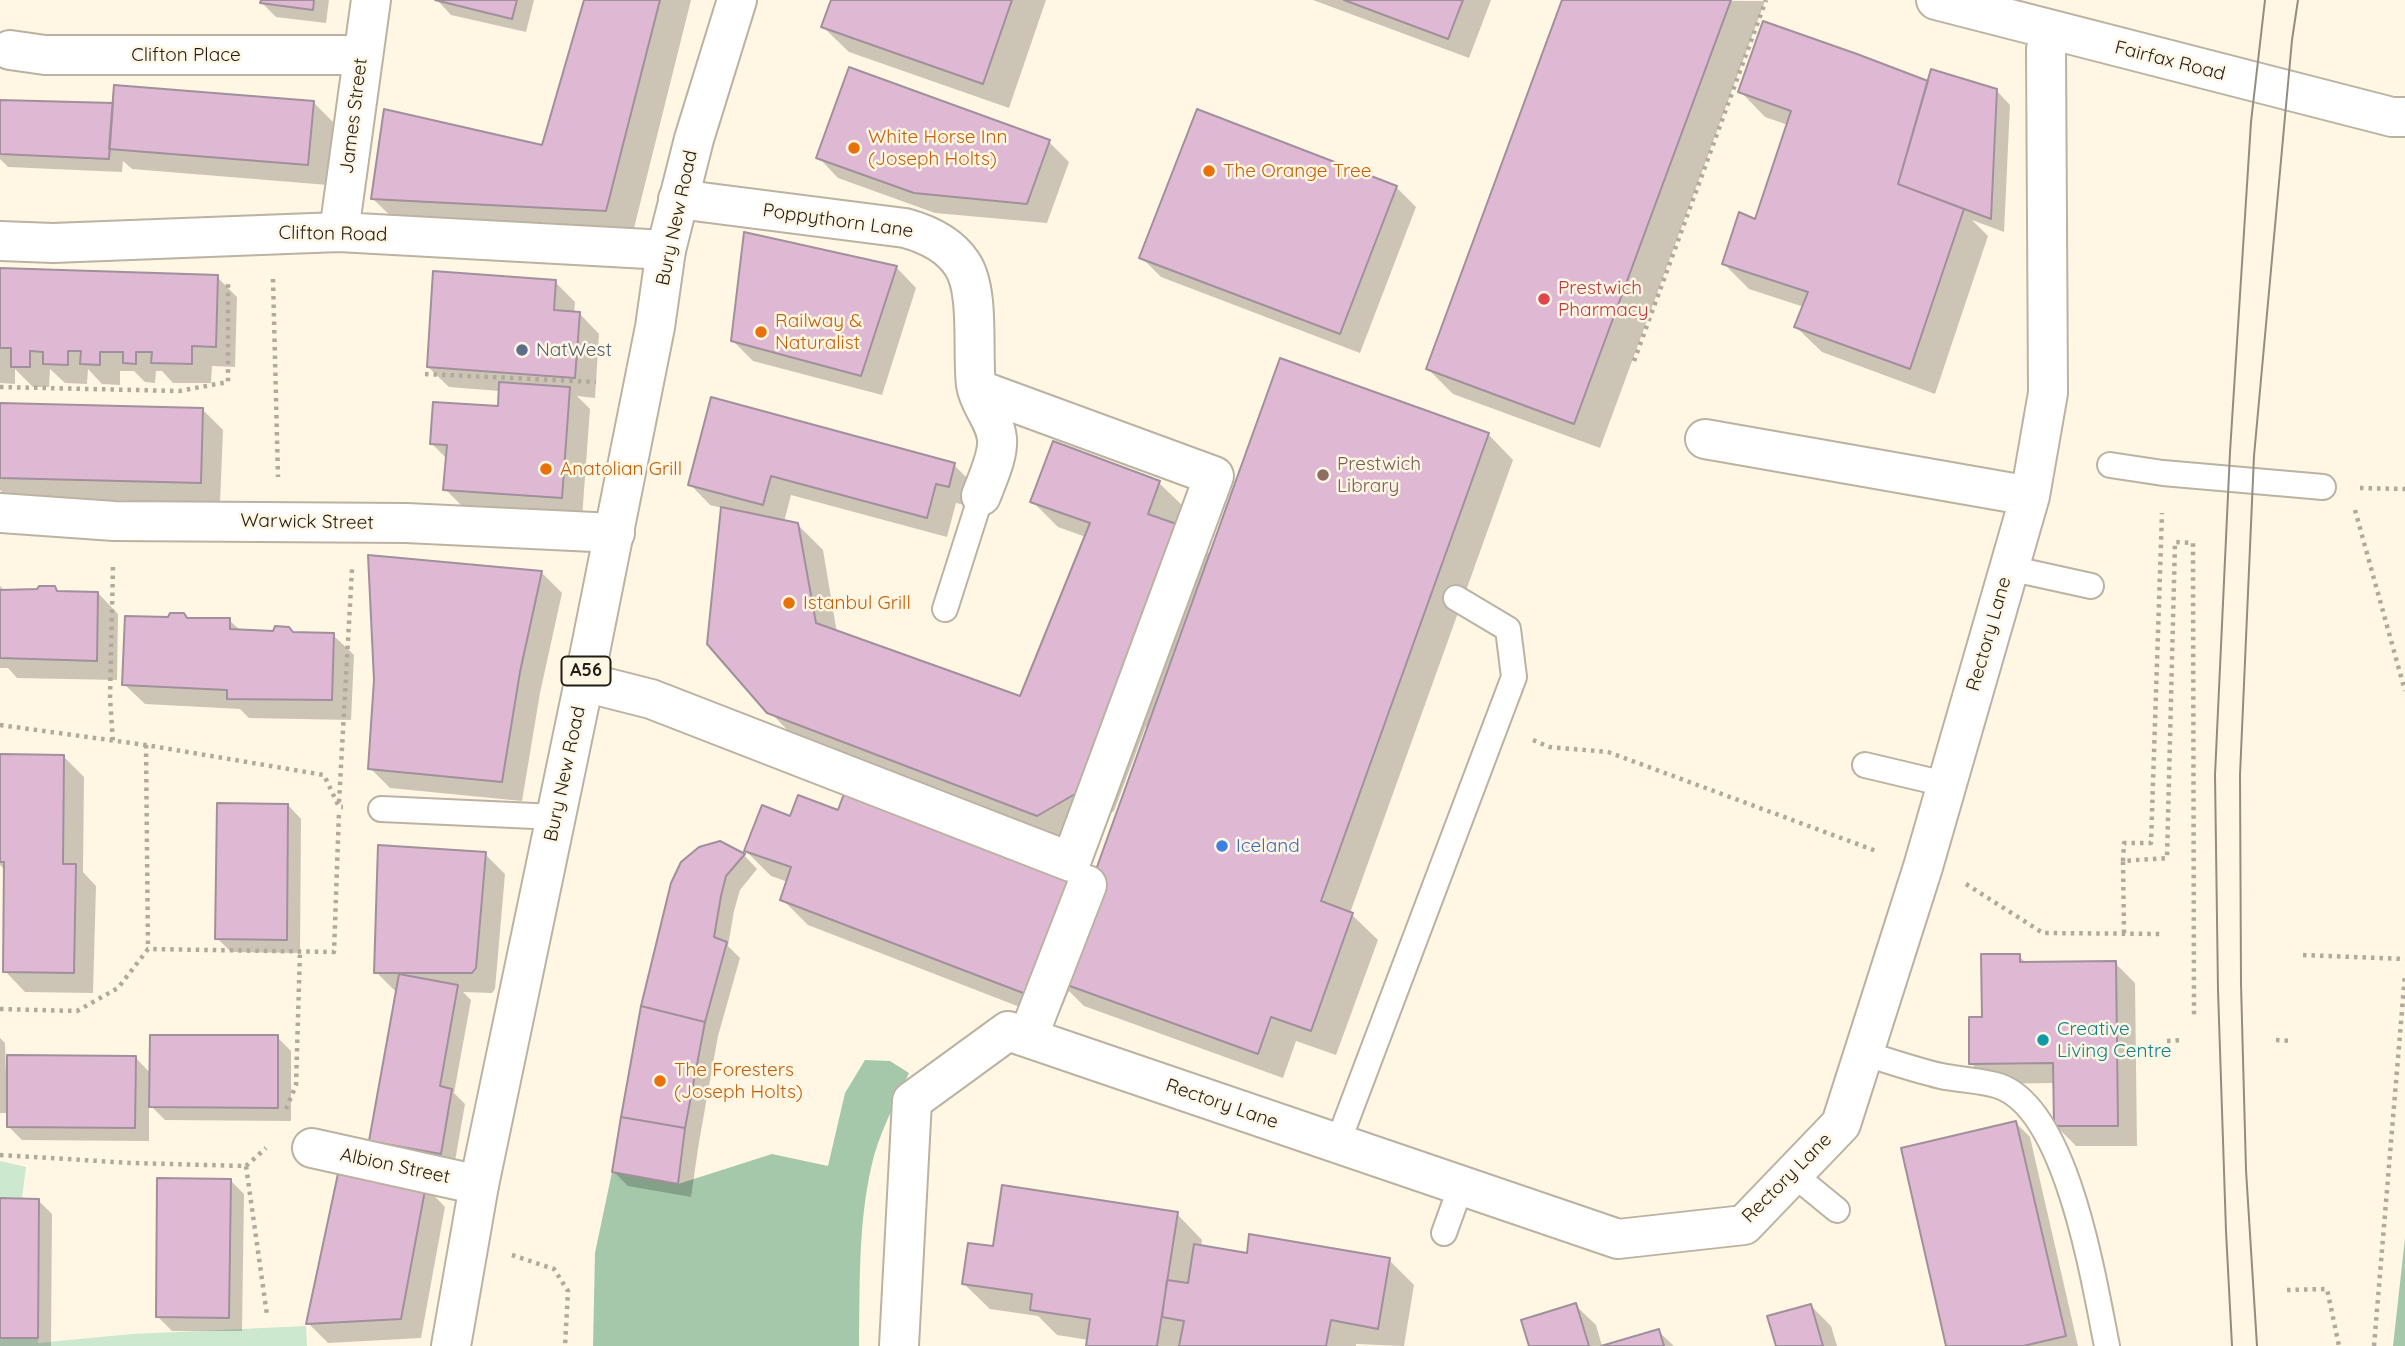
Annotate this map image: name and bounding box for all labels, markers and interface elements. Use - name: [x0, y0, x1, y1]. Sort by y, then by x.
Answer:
- street label: Fairfax Road: [2112, 36, 2228, 86]
- street label: Clifton Place: [131, 44, 241, 66]
- street label: James Street: [336, 57, 372, 175]
- place label: White Horse Inn (Joseph Holts): [868, 126, 1007, 170]
- marker: White Horse Inn (Joseph Holts): [846, 140, 862, 156]
- street label: Bury New Road: [652, 148, 702, 288]
- place label: The Orange Tree: [1223, 160, 1371, 182]
- marker: The Orange Tree: [1201, 163, 1217, 179]
- street label: Poppythorn Lane: [761, 199, 915, 243]
- street label: Clifton Road: [278, 222, 388, 246]
- place label: Prestwich Pharmacy: [1558, 277, 1648, 321]
- marker: Prestwich Pharmacy: [1536, 291, 1552, 307]
- place label: Railway & Naturalist: [775, 310, 862, 354]
- marker: Railway & Naturalist: [753, 324, 769, 340]
- place label: NatWest: [536, 339, 612, 361]
- marker: NatWest: [514, 342, 530, 358]
- place label: Prestwich Library: [1337, 453, 1421, 497]
- place label: Anatolian Grill: [560, 458, 682, 480]
- marker: Anatolian Grill: [538, 461, 554, 477]
- marker: Prestwich Library: [1315, 467, 1331, 483]
- street label: Warwick Street: [240, 509, 374, 535]
- street label: Rectory Lane: [1962, 574, 2016, 694]
- place label: Istanbul Grill: [803, 592, 911, 614]
- marker: Istanbul Grill: [781, 595, 797, 611]
- road number: A56: [562, 656, 610, 686]
- street label: Bury New Road: [540, 704, 590, 844]
- place label: Iceland: [1236, 835, 1300, 857]
- marker: Iceland: [1214, 838, 1230, 854]
- place label: Creative Living Centre: [2057, 1018, 2172, 1062]
- marker: Creative Living Centre: [2035, 1032, 2051, 1048]
- place label: The Foresters (Joseph Holts): [674, 1059, 803, 1103]
- marker: The Foresters (Joseph Holts): [652, 1073, 668, 1089]
- street label: Rectory Lane: [1163, 1074, 1281, 1134]
- street label: Rectory Lane: [1737, 1128, 1837, 1228]
- street label: Albion Street: [338, 1143, 452, 1189]

